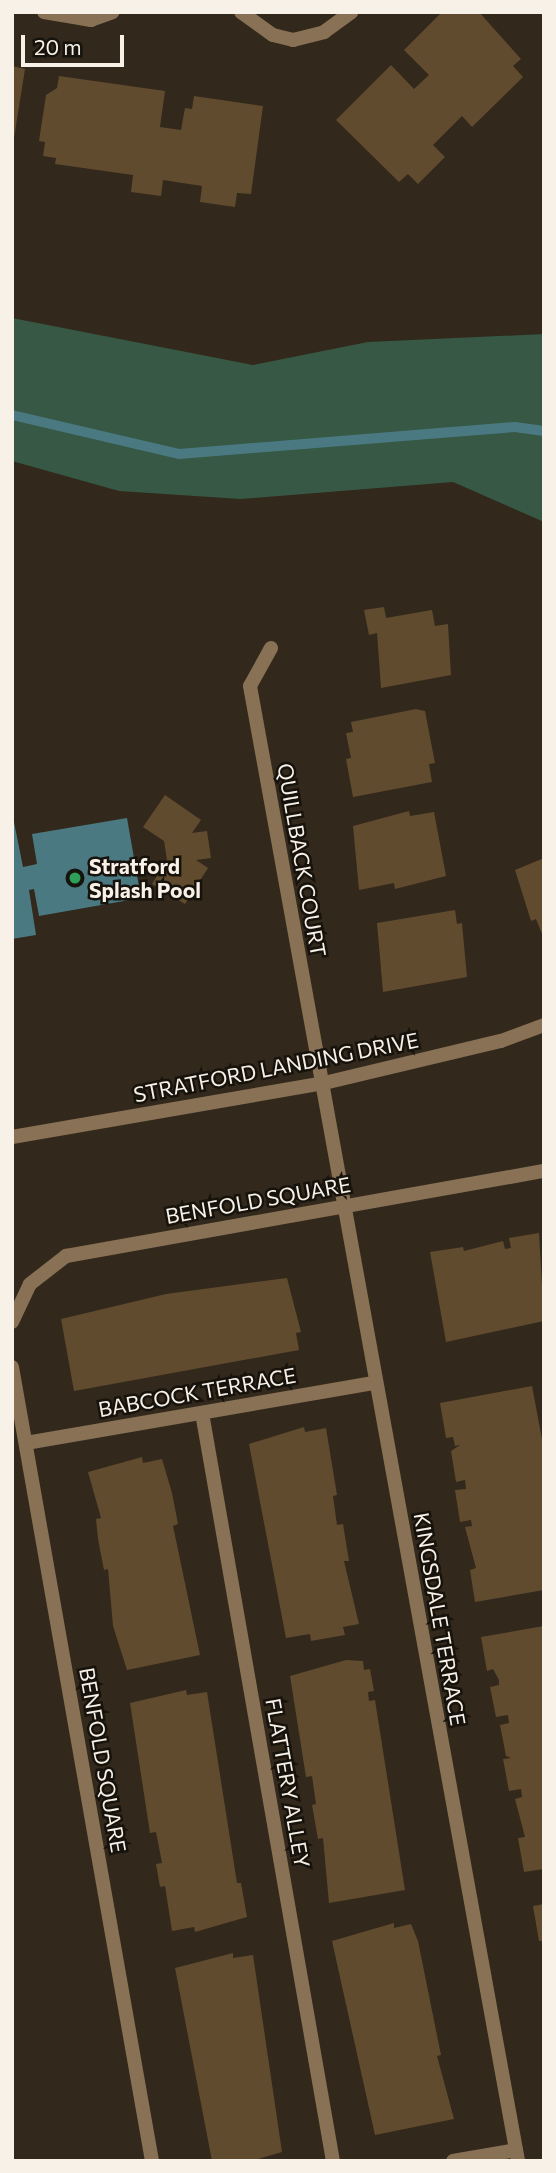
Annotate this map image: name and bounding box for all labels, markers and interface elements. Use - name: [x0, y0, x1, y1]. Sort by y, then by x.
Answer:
- scale bar: [24, 21, 128, 65]
- text: 20 m: [34, 34, 82, 59]
- street label: QUILLBACK COURT: [273, 761, 331, 959]
- place label: Stratford Splash Pool: [89, 853, 201, 903]
- marker: Stratford Splash Pool: [67, 870, 83, 886]
- street label: STRATFORD LANDING DRIVE: [131, 1027, 421, 1107]
- street label: BENFOLD SQUARE: [163, 1171, 353, 1229]
- street label: BABCOCK TERRACE: [96, 1362, 298, 1422]
- street label: KINGSDALE TERRACE: [409, 1510, 471, 1728]
- street label: BENFOLD SQUARE: [74, 1665, 132, 1855]
- street label: FLATTERY ALLEY: [261, 1696, 315, 1870]

